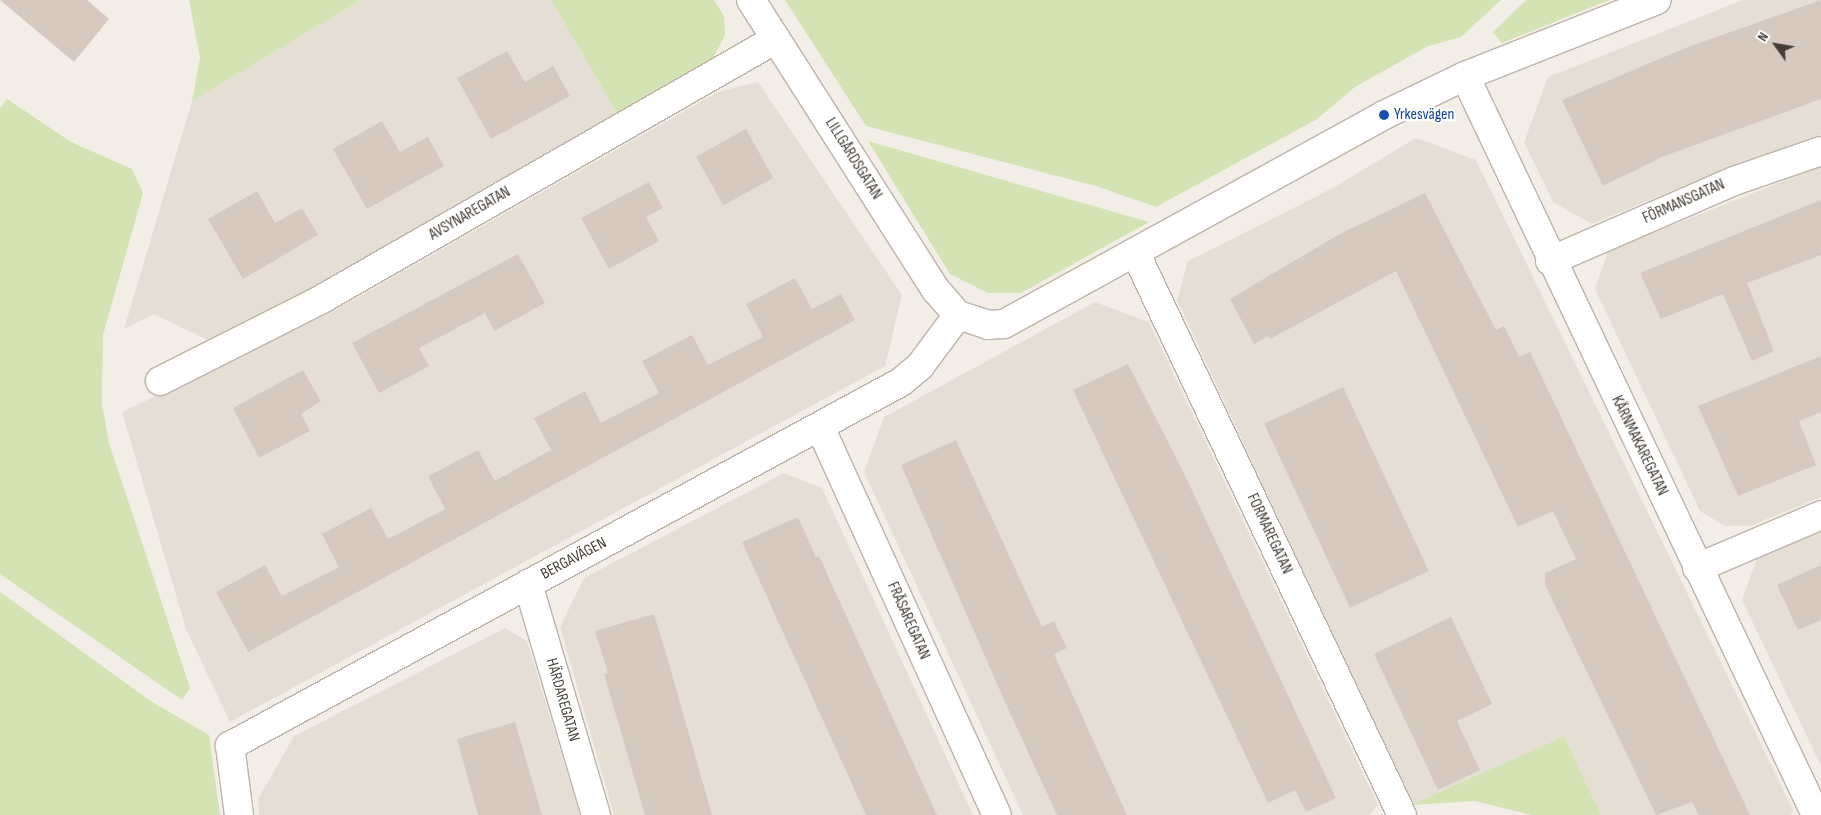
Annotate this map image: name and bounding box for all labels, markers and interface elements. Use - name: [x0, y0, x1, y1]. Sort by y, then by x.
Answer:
- north arrow: [1751, 20, 1801, 70]
- text: N: [1754, 29, 1772, 44]
- place label: Yrkesvägen: [1394, 105, 1454, 125]
- marker: Yrkesvägen: [1378, 109, 1390, 121]
- street label: LILLGÅRDSGATAN: [820, 115, 886, 203]
- street label: FÖRMANSGATAN: [1640, 175, 1728, 229]
- street label: AVSYNAREGATAN: [426, 183, 514, 245]
- street label: KÄRNMAKAREGATAN: [1606, 393, 1672, 499]
- street label: FORMAREGATAN: [1242, 491, 1296, 577]
- street label: BERGAVÄGEN: [538, 534, 610, 584]
- street label: FRÄSAREGATAN: [882, 579, 934, 663]
- street label: HÄRDAREGATAN: [541, 656, 583, 744]

